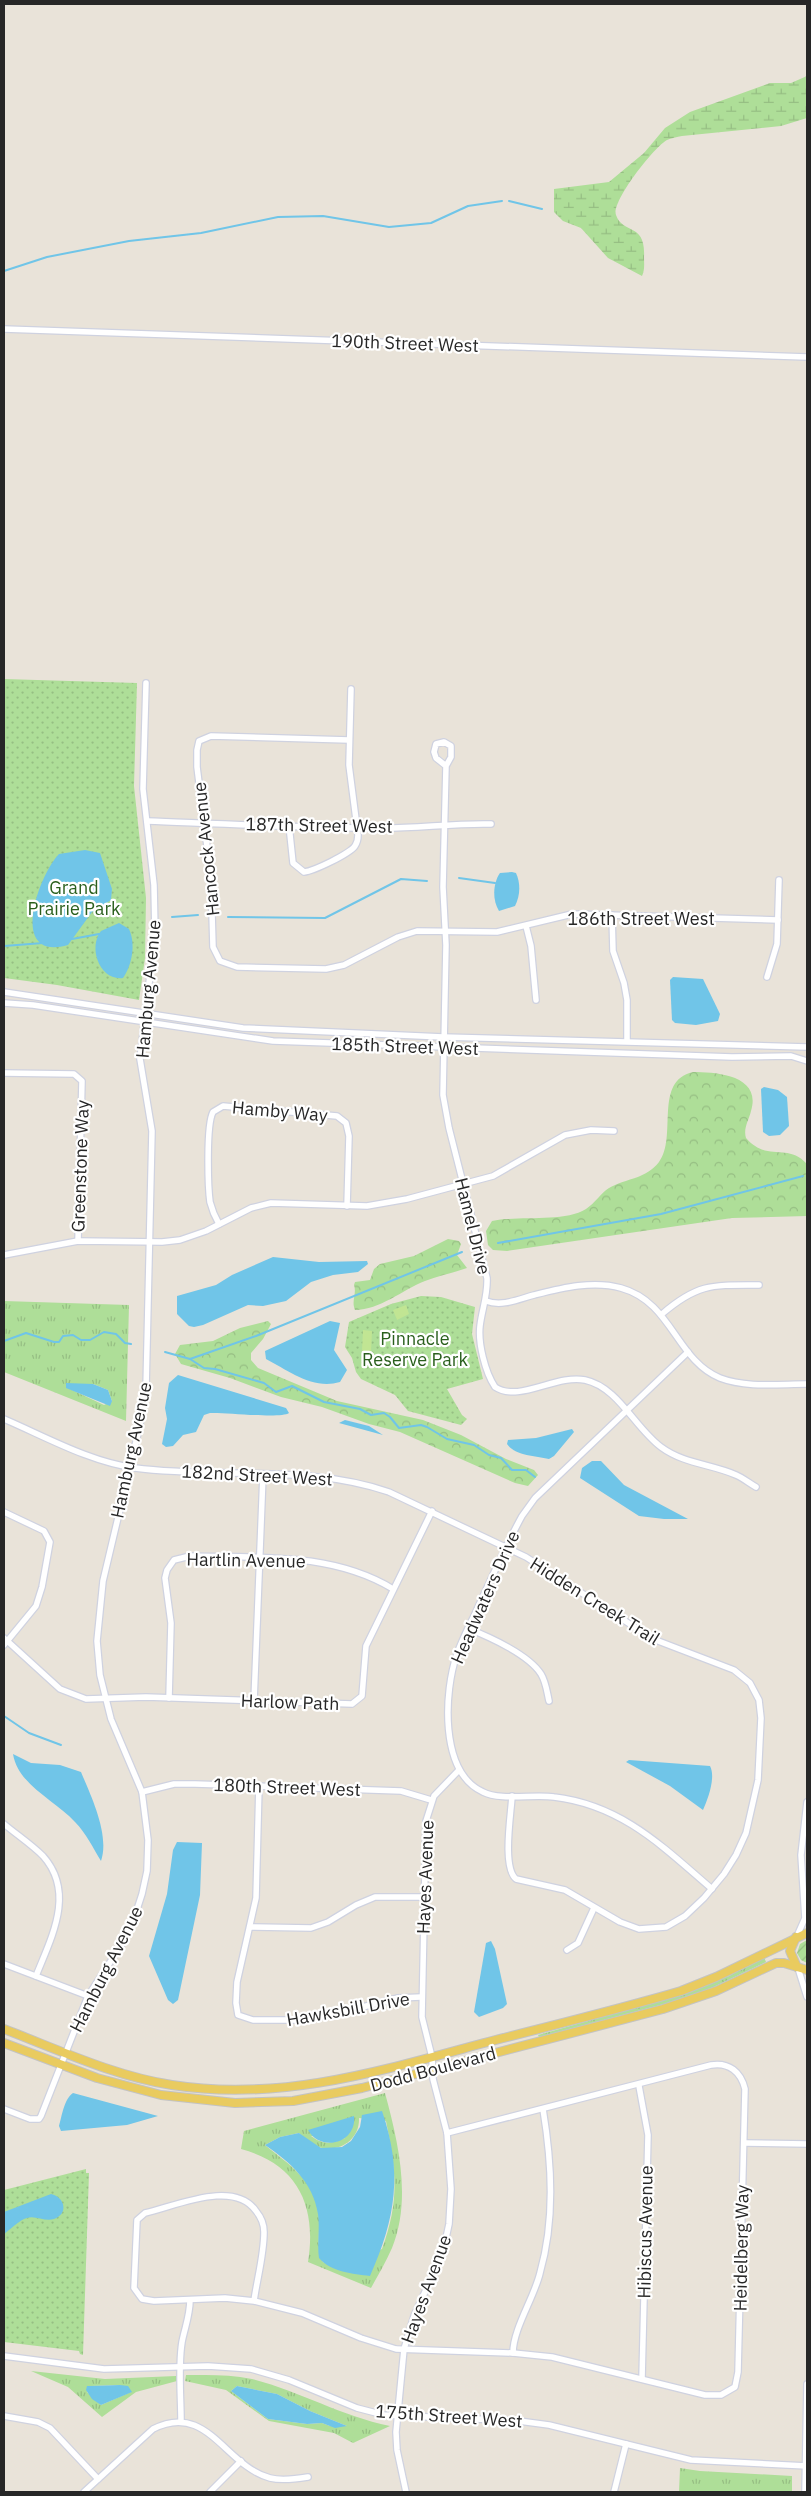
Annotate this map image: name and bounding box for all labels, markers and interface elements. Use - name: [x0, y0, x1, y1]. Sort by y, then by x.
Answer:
- street label: 190th Street West: [331, 329, 479, 357]
- street label: Hancock Avenue: [188, 781, 224, 917]
- street label: 187th Street West: [245, 812, 393, 838]
- park label: Grand Prairie Park: [27, 876, 121, 920]
- street label: 186th Street West: [567, 907, 715, 930]
- street label: Hamburg Avenue: [130, 919, 166, 1059]
- street label: 185th Street West: [331, 1032, 479, 1060]
- street label: Hamby Way: [231, 1095, 329, 1127]
- street label: Greenstone Way: [66, 1099, 94, 1233]
- street label: Hamel Drive: [450, 1175, 496, 1277]
- park label: Pinnacle Reserve Park: [362, 1327, 468, 1371]
- street label: Hamburg Avenue: [105, 1380, 157, 1520]
- street label: 182nd Street West: [181, 1460, 333, 1490]
- street label: Headwaters Drive: [445, 1527, 525, 1667]
- street label: Hartlin Avenue: [186, 1547, 306, 1573]
- street label: Hidden Creek Trail: [526, 1552, 664, 1650]
- street label: Harlow Path: [240, 1689, 340, 1715]
- street label: 180th Street West: [213, 1773, 361, 1801]
- street label: Hayes Avenue: [412, 1819, 438, 1934]
- street label: Hamburg Avenue: [64, 1902, 148, 2036]
- street label: Hawksbill Drive: [285, 1987, 412, 2031]
- street label: Dodd Boulevard: [368, 2041, 498, 2097]
- street label: Hibiscus Avenue: [632, 2165, 658, 2299]
- street label: Heidelberg Way: [728, 2184, 754, 2312]
- street label: Hayes Avenue: [396, 2231, 456, 2347]
- street label: 175th Street West: [375, 2399, 523, 2433]

